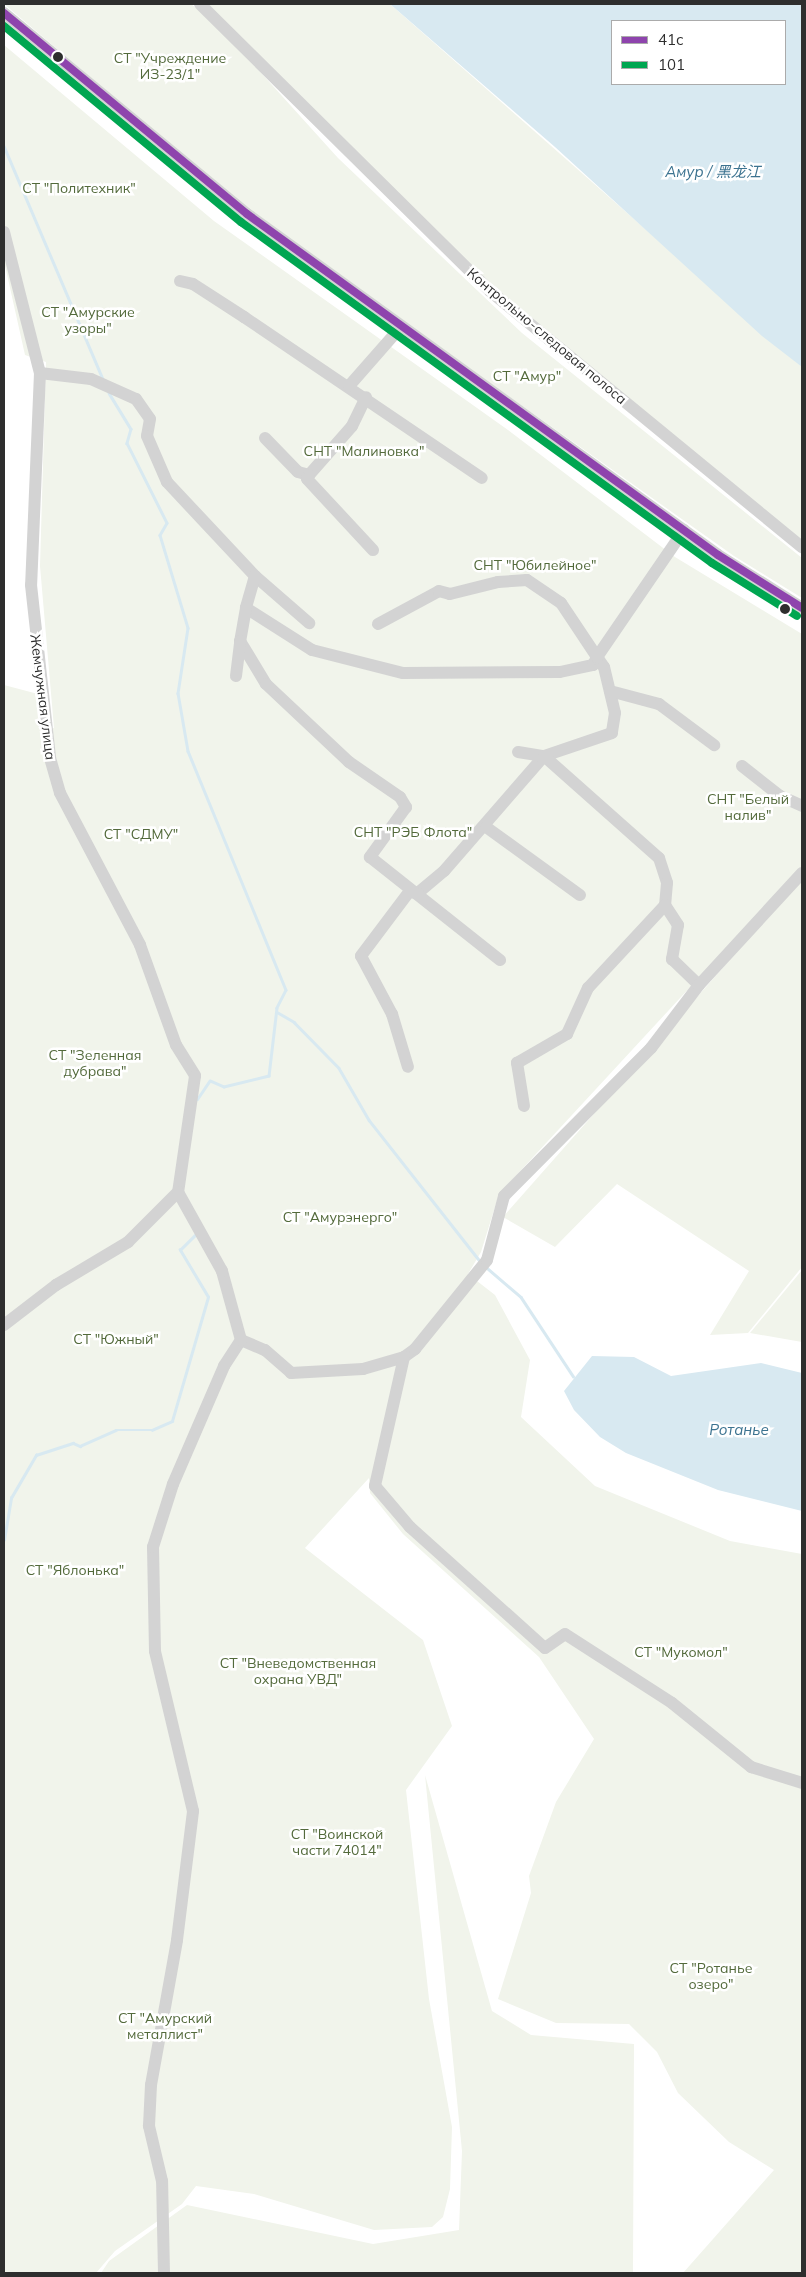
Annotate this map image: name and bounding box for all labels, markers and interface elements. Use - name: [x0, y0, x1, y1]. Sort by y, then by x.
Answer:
- legend: [611, 20, 786, 85]
- text: 41с: [658, 30, 684, 49]
- park label: СТ "Учреждение ИЗ-23/1": [114, 50, 226, 82]
- unlabelled marker: [53, 52, 63, 62]
- text: 101: [658, 55, 685, 74]
- water label: Амур / 黑龙江: [665, 163, 761, 181]
- park label: СТ "Политехник": [22, 180, 136, 196]
- street label: Контрольно-следовая полоса: [464, 264, 630, 408]
- park label: СТ "Амурские узоры": [41, 304, 135, 336]
- park label: СТ "Амур": [493, 368, 561, 384]
- park label: СНТ "Малиновка": [304, 443, 424, 459]
- park label: СНТ "Юбилейное": [473, 557, 597, 573]
- unlabelled marker: [780, 604, 790, 614]
- street label: Жемчужная улица: [27, 633, 59, 761]
- park label: СНТ "Белый налив": [707, 791, 789, 824]
- park label: СНТ "РЭБ Флота": [354, 824, 472, 840]
- park label: СТ "СДМУ": [104, 826, 178, 842]
- park label: СТ "Зеленная дубрава": [49, 1047, 141, 1080]
- park label: СТ "Амурэнерго": [283, 1209, 397, 1225]
- park label: СТ "Южный": [73, 1331, 159, 1347]
- water label: Ротанье: [709, 1421, 769, 1439]
- park label: СТ "Яблонька": [26, 1562, 124, 1578]
- park label: СТ "Мукомол": [634, 1644, 728, 1660]
- park label: СТ "Вневедомственная охрана УВД": [220, 1655, 376, 1688]
- park label: СТ "Воинской части 74014": [291, 1826, 383, 1858]
- park label: СТ "Ротанье озеро": [670, 1960, 752, 1992]
- park label: СТ "Амурский металлист": [118, 2010, 212, 2042]

